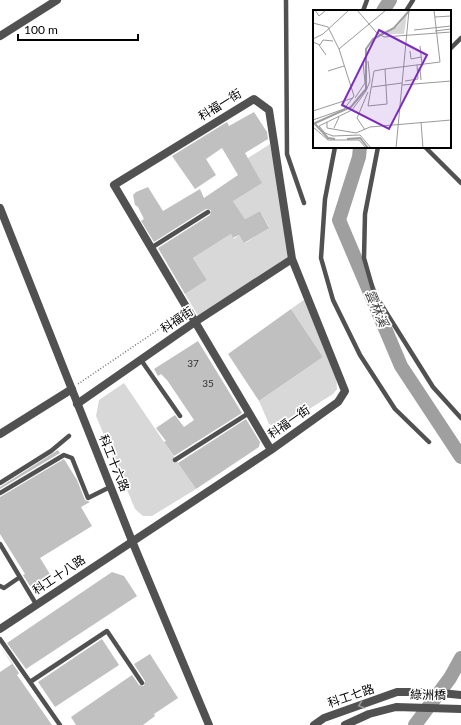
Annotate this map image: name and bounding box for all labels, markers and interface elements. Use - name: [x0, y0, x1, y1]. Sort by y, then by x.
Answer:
- inset map: [313, 10, 451, 148]
- scale bar: [18, 16, 138, 42]
- text: 100 m: [24, 22, 58, 37]
- street label: 科福一街: [195, 85, 244, 124]
- water label: 雲林溪: [362, 287, 393, 331]
- street label: 科福街: [158, 303, 196, 336]
- house number: 37: [187, 357, 199, 369]
- house number: 35: [202, 377, 214, 389]
- street label: 科福一街: [265, 402, 313, 442]
- street label: 科工十六路: [96, 432, 133, 493]
- street label: 科工十八路: [30, 552, 88, 598]
- street label: 科工七路: [326, 681, 376, 710]
- street label: 綠洲橋: [410, 687, 446, 702]
- one-way arrow: [357, 700, 364, 709]

